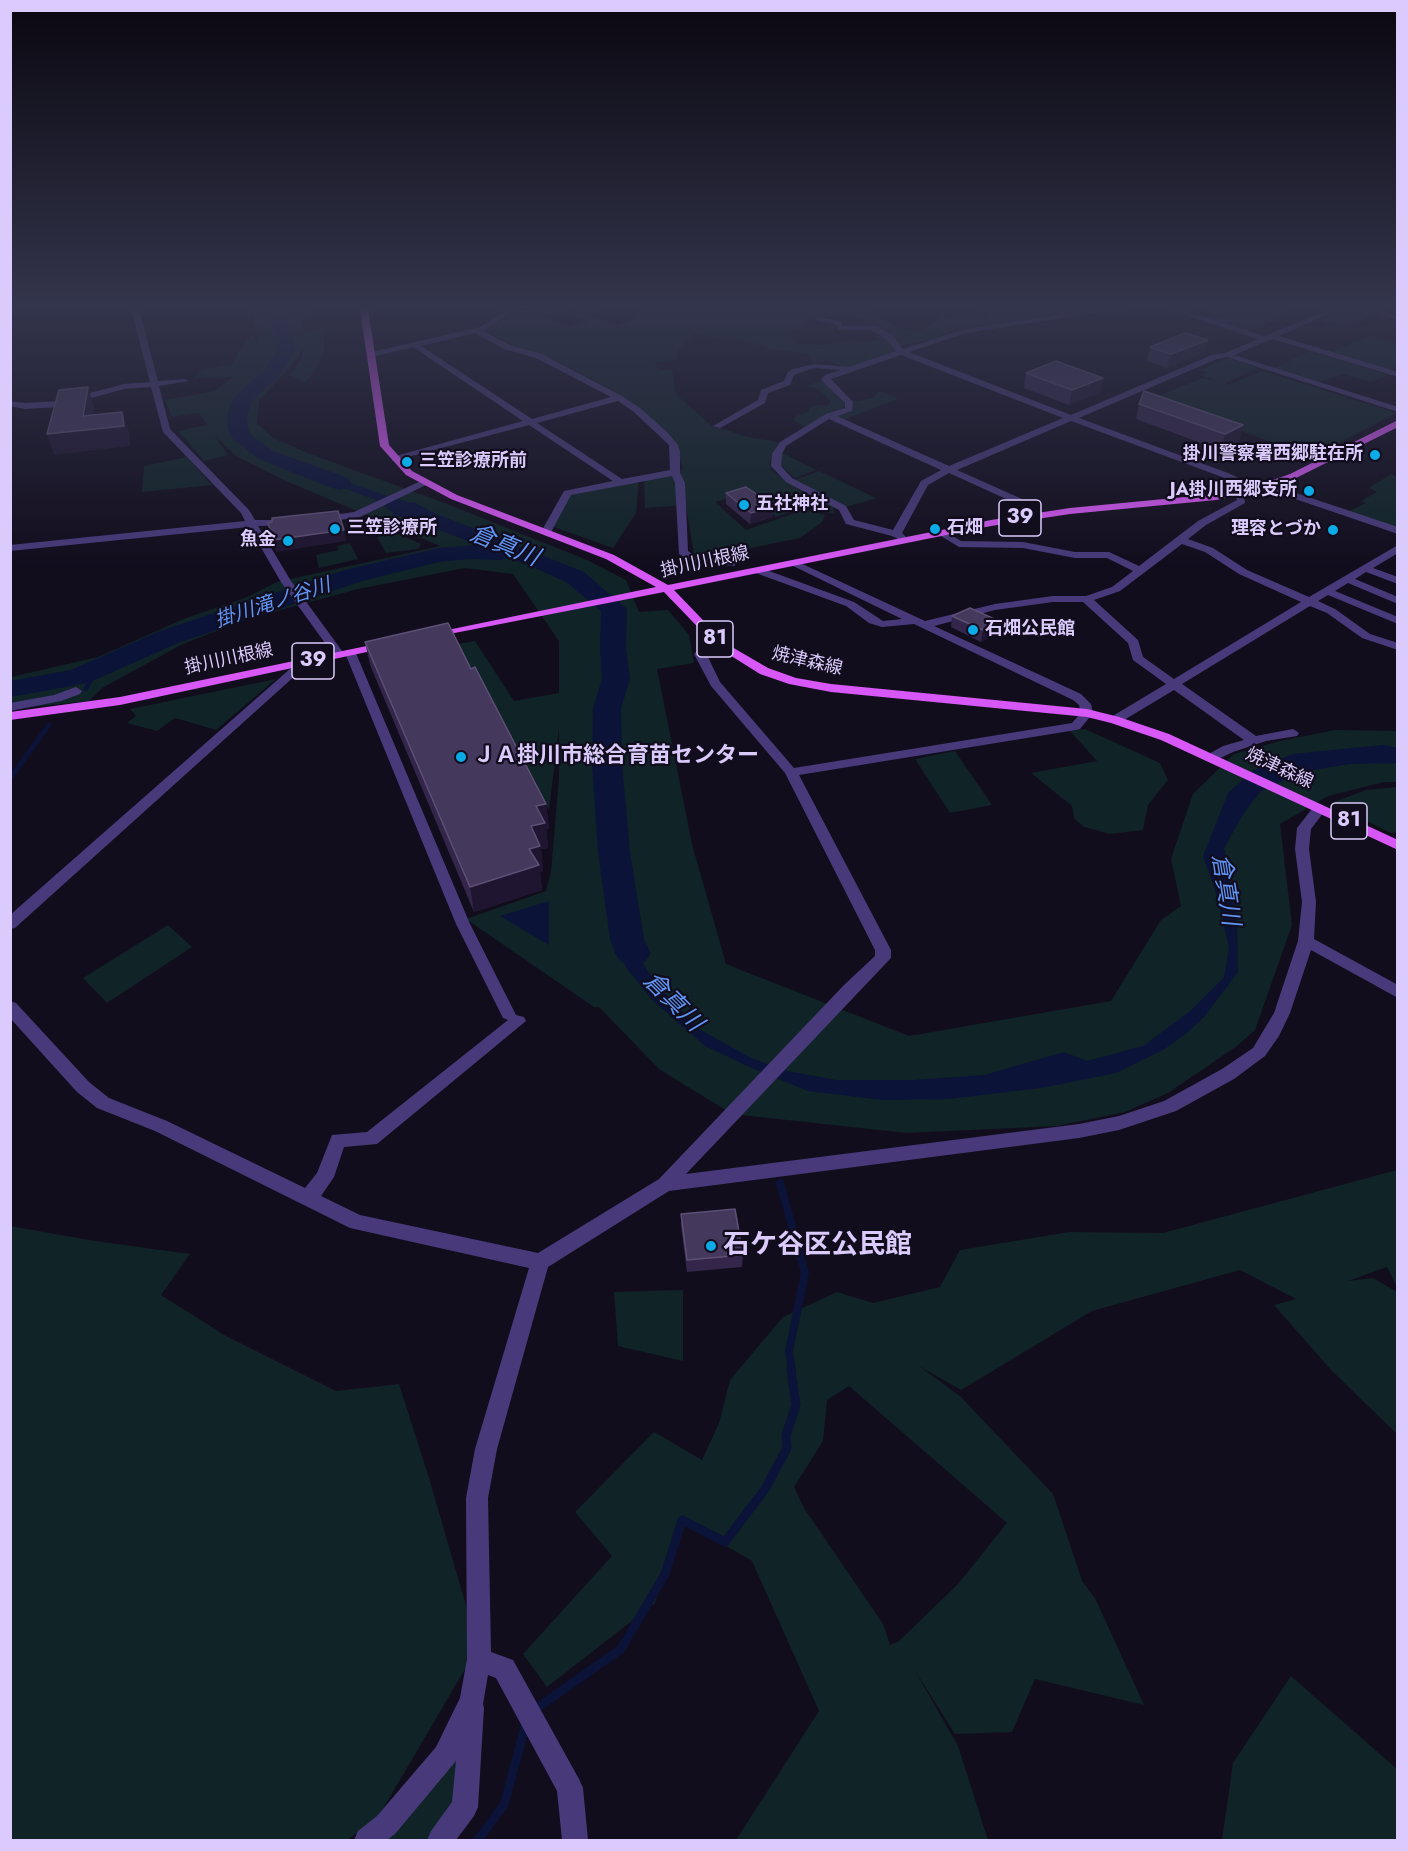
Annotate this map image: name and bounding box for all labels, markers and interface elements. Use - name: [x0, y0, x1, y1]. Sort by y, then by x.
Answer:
- place label: 掛川警察署西郷駐在所: [1183, 444, 1363, 466]
- marker: 掛川警察署西郷駐在所: [1368, 448, 1382, 462]
- place label: 三笠診療所前: [419, 451, 527, 473]
- marker: 三笠診療所前: [400, 455, 414, 469]
- place label: JA掛川西郷支所: [1170, 480, 1297, 502]
- marker: JA掛川西郷支所: [1302, 484, 1316, 498]
- place label: 五社神社: [756, 494, 828, 516]
- marker: 五社神社: [737, 498, 751, 512]
- road number: 39: [999, 500, 1041, 536]
- place label: 三笠診療所: [347, 518, 437, 540]
- place label: 石畑: [947, 518, 983, 540]
- place label: 理容とづか: [1231, 519, 1321, 541]
- water label: 倉真川: [465, 520, 543, 574]
- marker: 三笠診療所: [328, 522, 342, 536]
- marker: 石畑: [928, 522, 942, 536]
- marker: 理容とづか: [1326, 523, 1340, 537]
- place label: 魚金: [240, 530, 276, 552]
- marker: 魚金: [281, 534, 295, 548]
- street label: 掛川川根線: [659, 543, 751, 583]
- water label: 掛川滝ノ谷川: [212, 574, 334, 634]
- place label: 石畑公民館: [985, 619, 1075, 641]
- road number: 81: [697, 621, 733, 657]
- marker: 石畑公民館: [966, 623, 980, 637]
- street label: 掛川川根線: [183, 640, 275, 680]
- road number: 39: [292, 643, 334, 679]
- street label: 焼津森線: [769, 643, 845, 681]
- place label: ＪＡ掛川市総合育苗センター: [473, 744, 759, 770]
- street label: 焼津森線: [1242, 744, 1316, 794]
- marker: ＪＡ掛川市総合育苗センター: [454, 750, 468, 764]
- road number: 81: [1331, 803, 1367, 839]
- water label: 倉真川: [1204, 852, 1244, 928]
- water label: 倉真川: [636, 967, 708, 1039]
- place label: 石ケ谷区公民館: [723, 1230, 912, 1262]
- marker: 石ケ谷区公民館: [704, 1239, 718, 1253]

